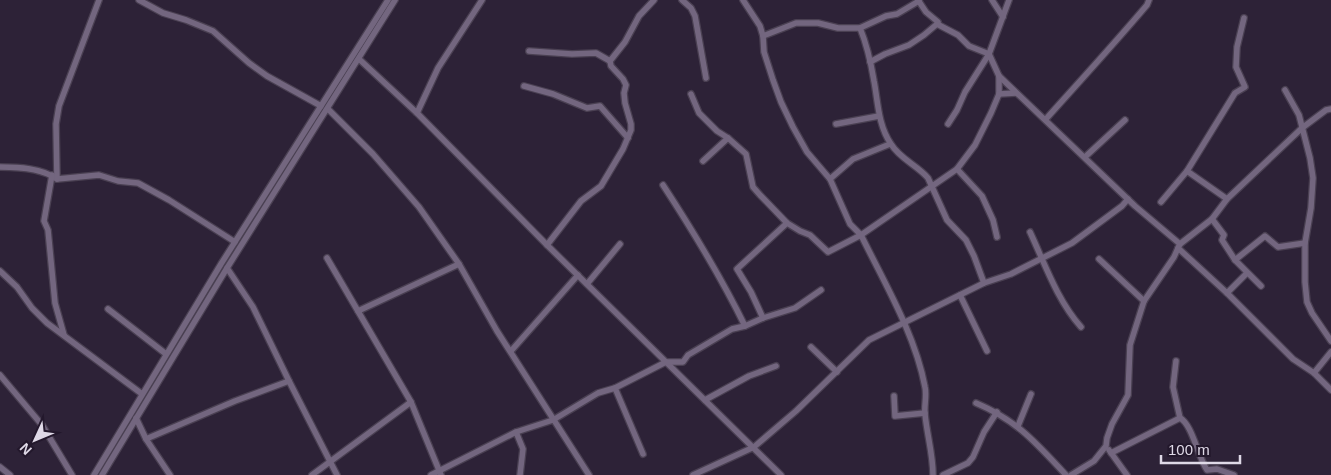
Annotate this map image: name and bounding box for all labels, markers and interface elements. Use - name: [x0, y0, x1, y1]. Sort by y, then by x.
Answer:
- north arrow: [10, 415, 60, 465]
- scale bar: [1161, 432, 1240, 464]
- text: N: [16, 440, 35, 458]
- text: 100 m: [1168, 441, 1210, 458]

